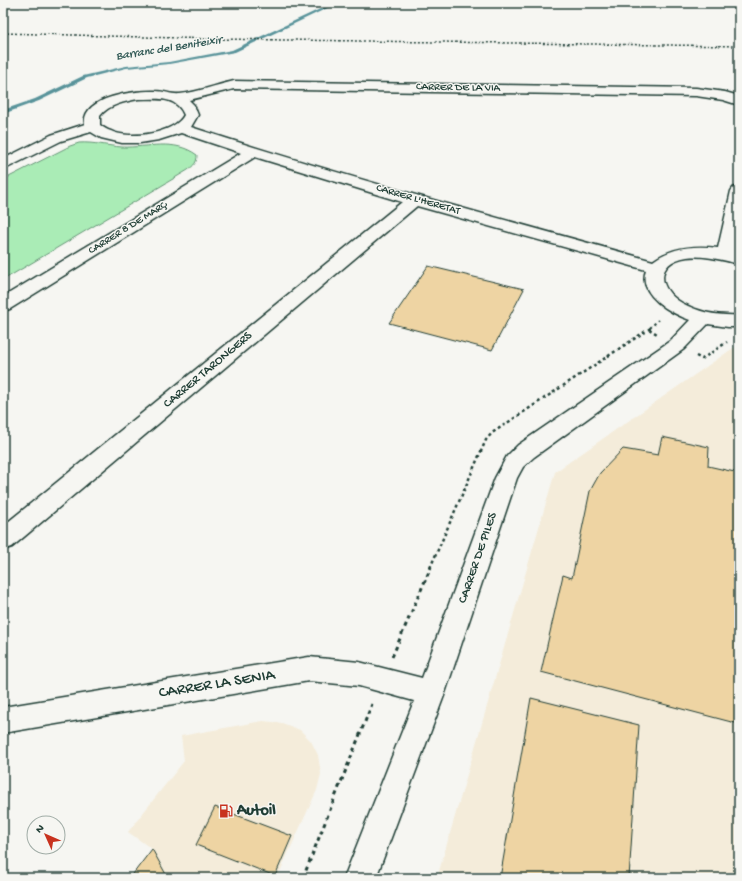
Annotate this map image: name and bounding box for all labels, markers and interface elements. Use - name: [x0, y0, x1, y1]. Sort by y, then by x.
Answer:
- water label: Barranc del Beniteixir: [115, 33, 226, 64]
- street label: CARRER DE LA VIA: [416, 81, 501, 95]
- street label: CARRER L'HERETAT: [375, 182, 462, 218]
- street label: CARRER 8 DE MARÇ: [87, 198, 170, 257]
- street label: CARRER TARONGERS: [161, 328, 256, 412]
- street label: CARRER DE PILES: [455, 510, 501, 605]
- street label: CARRER LA SENIA: [158, 666, 278, 704]
- place label: Autoil: [236, 802, 276, 821]
- fuel station icon: Autoil: [218, 803, 234, 819]
- north arrow: [26, 815, 66, 855]
- text: N: [34, 823, 47, 836]

